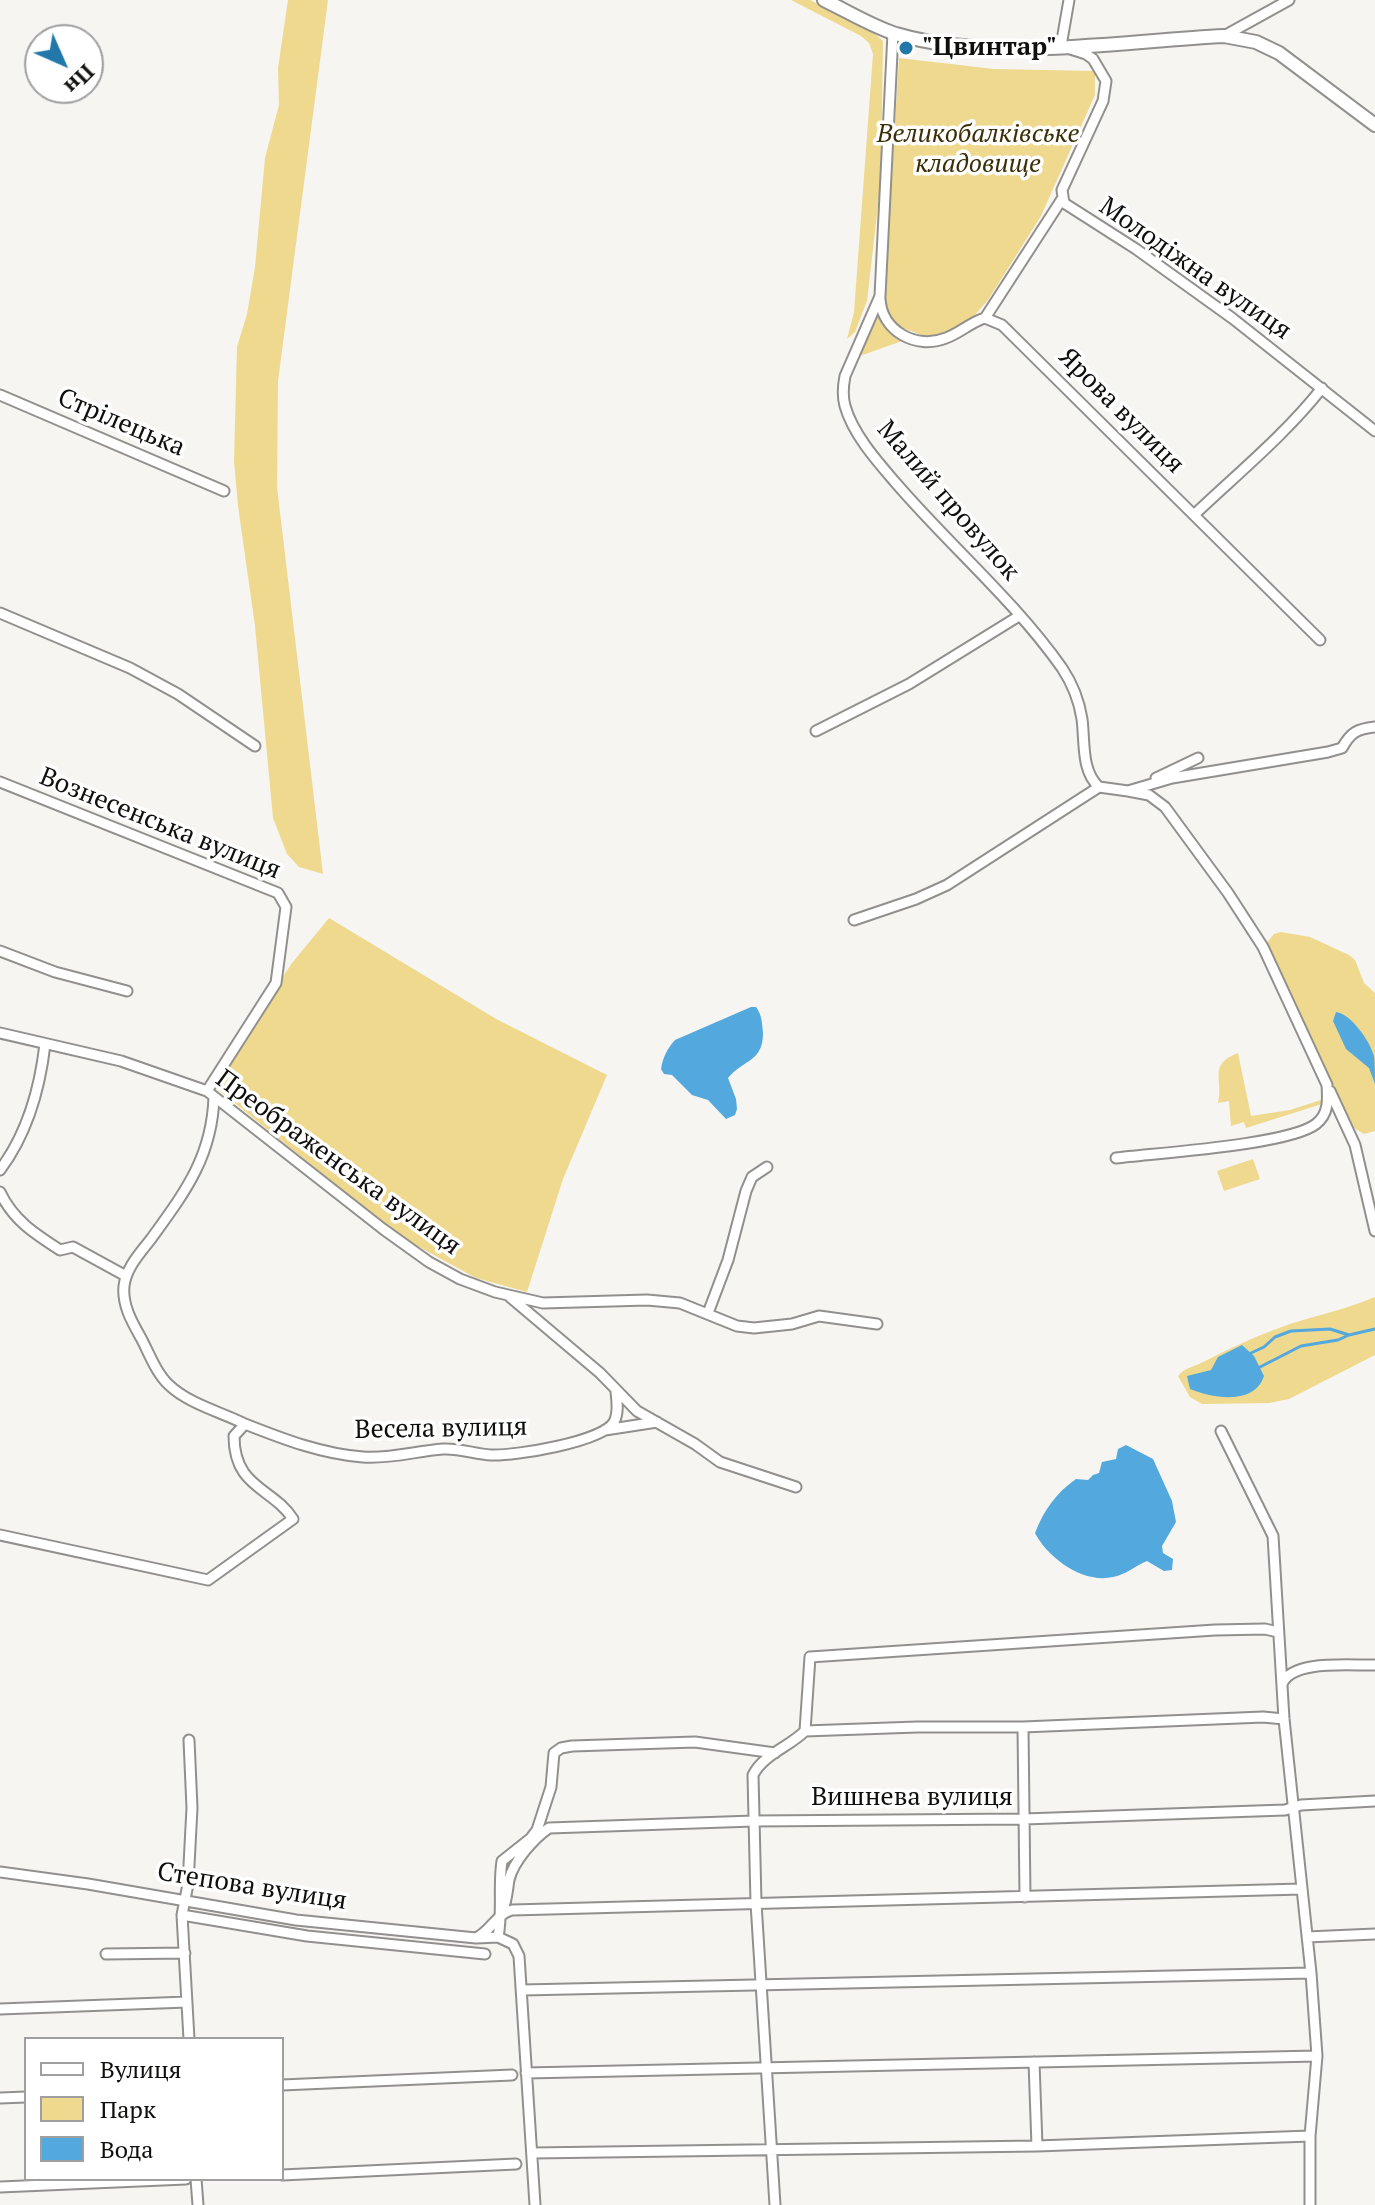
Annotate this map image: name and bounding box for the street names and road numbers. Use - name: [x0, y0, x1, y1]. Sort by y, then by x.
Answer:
- street label: Молодіжна вулиця: [1093, 191, 1297, 347]
- street label: Ярова вулиця: [1052, 342, 1190, 480]
- street label: Стрілецька: [53, 382, 189, 464]
- street label: Малий провулок: [870, 415, 1026, 587]
- street label: Вознесенська вулиця: [35, 761, 285, 887]
- street label: Преображенська вулиця: [209, 1064, 467, 1262]
- street label: Весела вулиця: [354, 1412, 528, 1446]
- street label: Вишнева вулиця: [811, 1782, 1013, 1814]
- street label: Степова вулиця: [155, 1857, 349, 1917]

